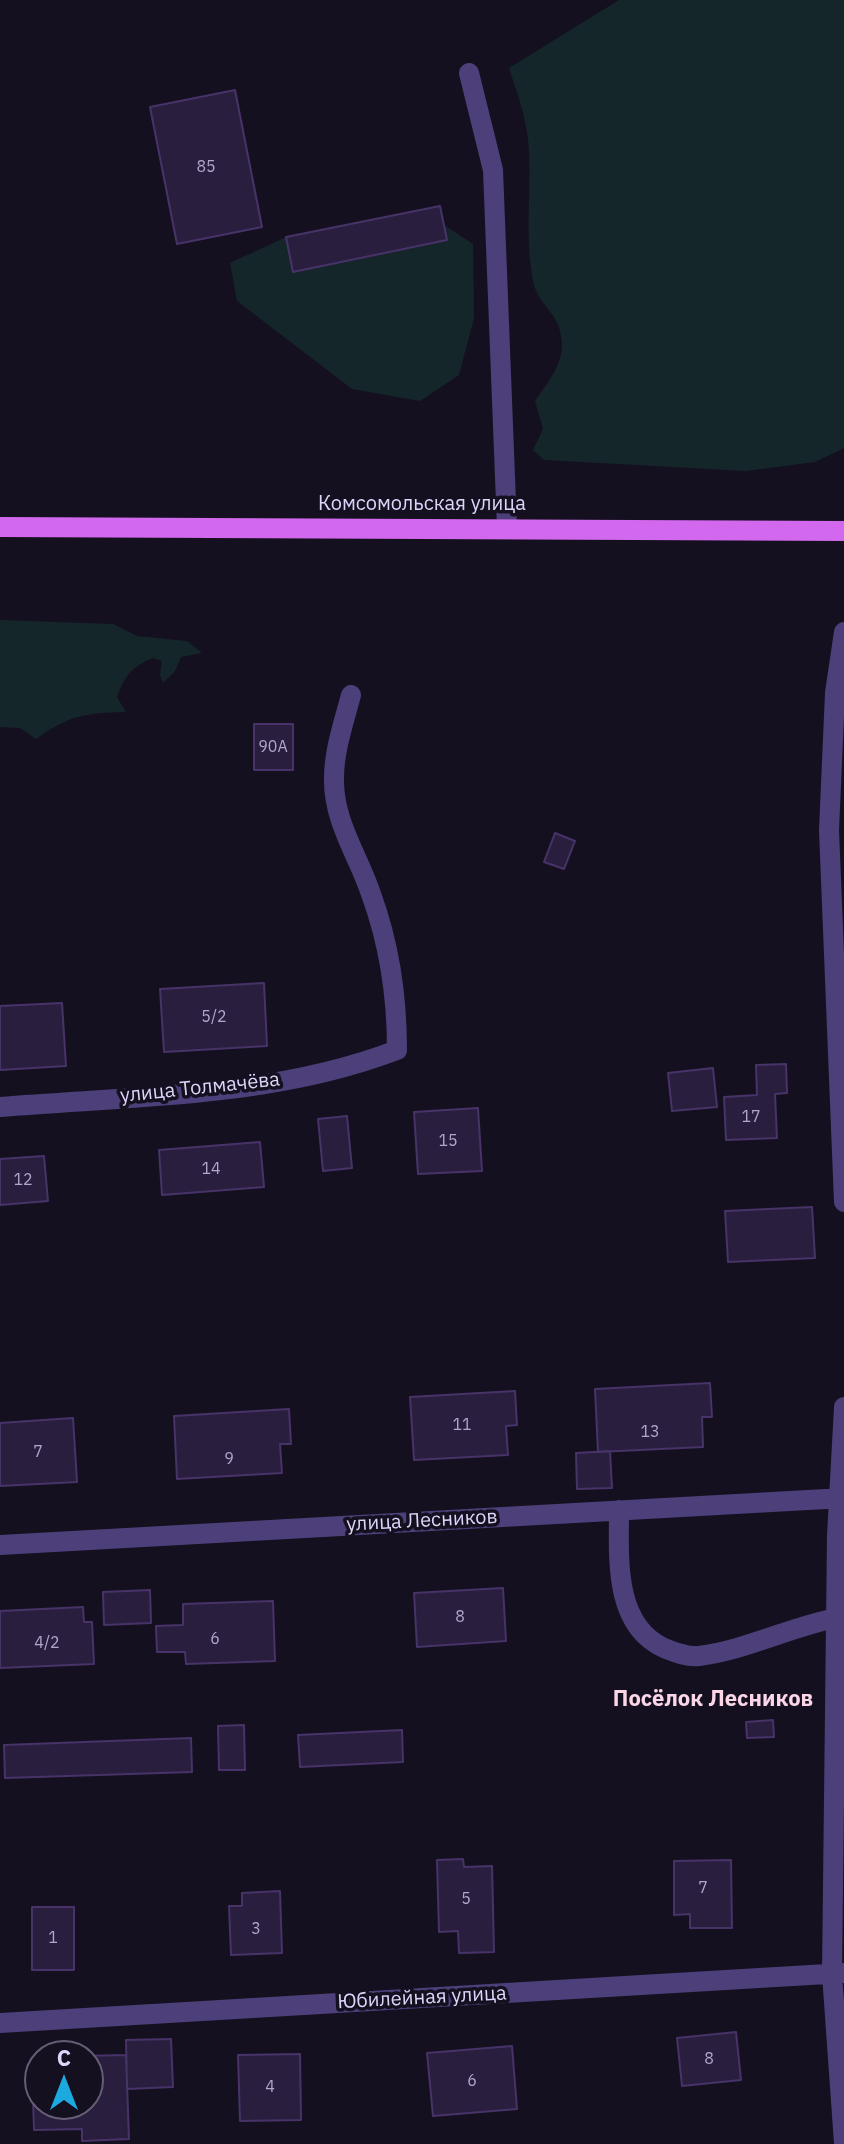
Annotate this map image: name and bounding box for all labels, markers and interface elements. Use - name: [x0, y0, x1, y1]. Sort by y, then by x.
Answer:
- house number: 85: [196, 157, 216, 177]
- street label: Комсомольская улица: [318, 492, 526, 516]
- house number: 90А: [258, 737, 288, 757]
- house number: 5/2: [201, 1007, 227, 1027]
- street label: улица Толмачёва: [119, 1068, 281, 1108]
- house number: 17: [741, 1107, 761, 1127]
- house number: 15: [438, 1131, 458, 1151]
- house number: 14: [201, 1159, 221, 1179]
- house number: 12: [13, 1170, 33, 1190]
- house number: 11: [452, 1415, 472, 1435]
- house number: 13: [640, 1422, 660, 1442]
- house number: 7: [33, 1442, 43, 1462]
- house number: 9: [224, 1449, 234, 1469]
- street label: улица Лесников: [346, 1505, 498, 1537]
- house number: 8: [455, 1607, 465, 1627]
- house number: 6: [210, 1629, 220, 1649]
- house number: 4/2: [34, 1633, 60, 1653]
- district label: Посёлок Лесников: [613, 1687, 813, 1713]
- house number: 7: [698, 1878, 708, 1898]
- house number: 5: [461, 1889, 471, 1909]
- house number: 3: [251, 1919, 261, 1939]
- house number: 1: [48, 1928, 58, 1948]
- street label: Юбилейная улица: [337, 1982, 507, 2014]
- north arrow: [24, 2040, 104, 2120]
- text: С: [57, 2043, 71, 2072]
- house number: 8: [704, 2049, 714, 2069]
- house number: 6: [467, 2071, 477, 2091]
- house number: 4: [265, 2077, 275, 2097]

